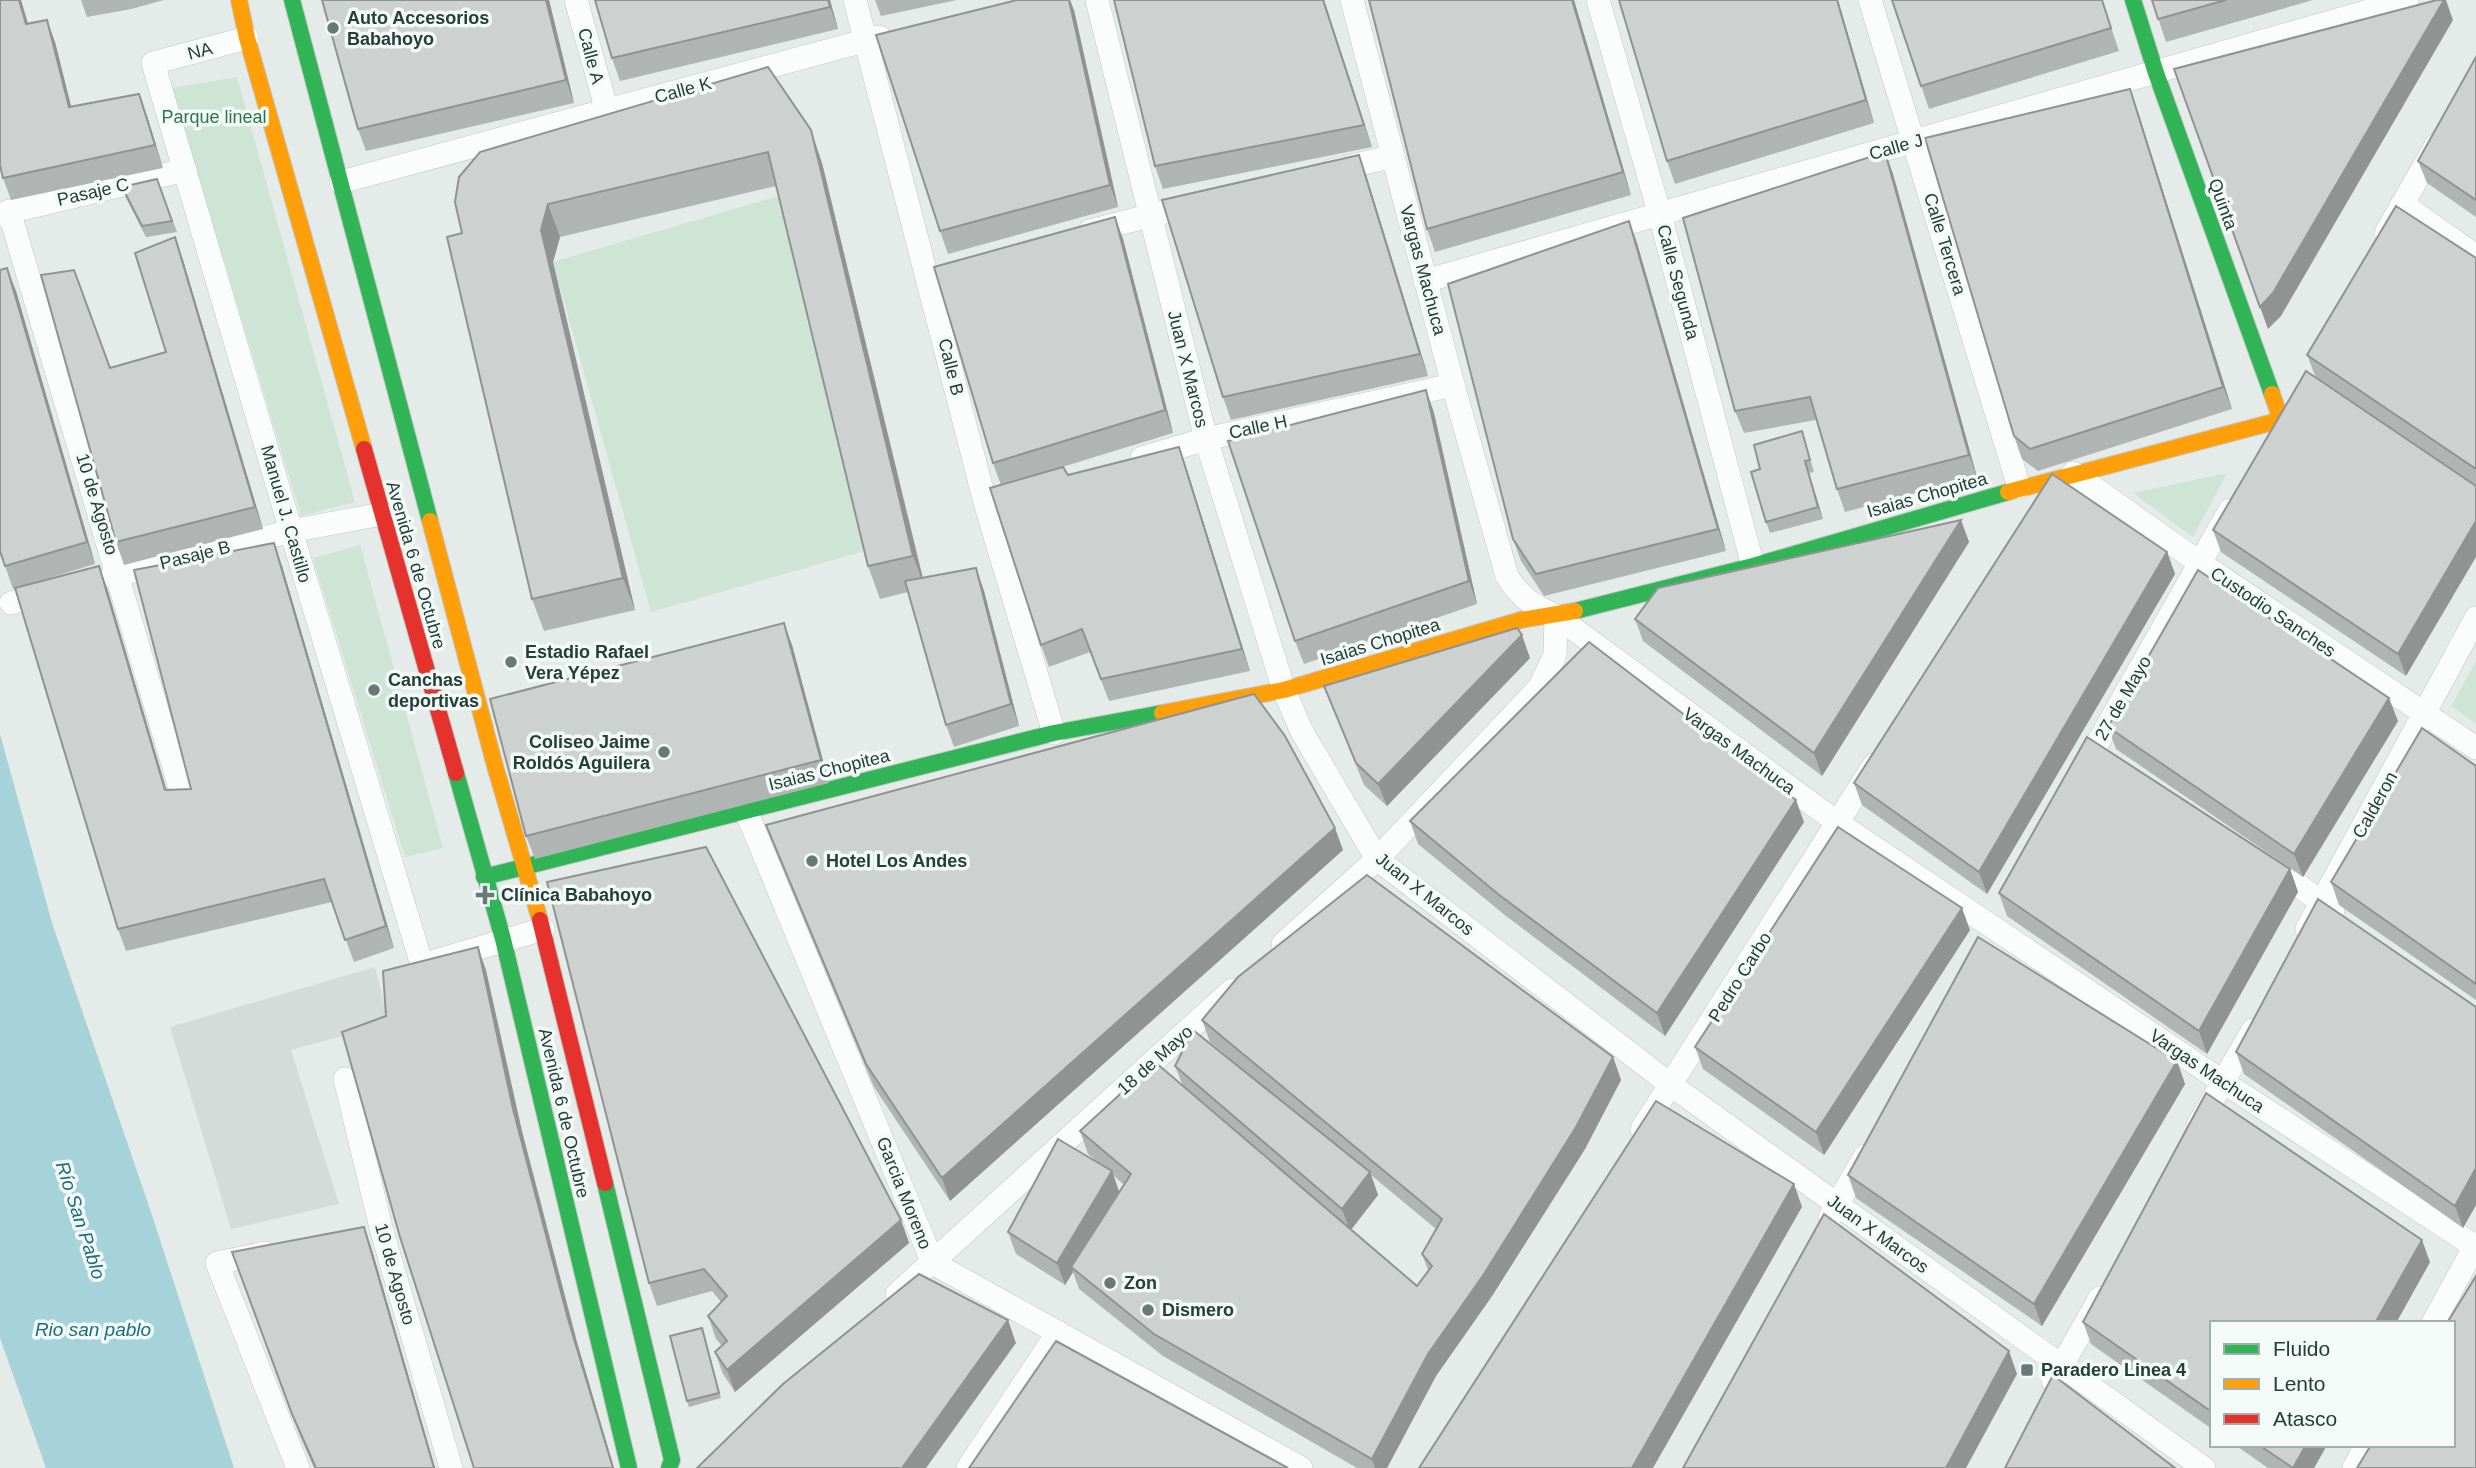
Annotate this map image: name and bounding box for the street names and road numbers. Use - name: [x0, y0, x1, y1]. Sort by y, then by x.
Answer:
- street label: Calle A: [574, 26, 608, 86]
- street label: NA: [185, 38, 215, 64]
- street label: Calle K: [652, 73, 714, 107]
- street label: Calle J: [1867, 130, 1925, 164]
- street label: Pasaje C: [55, 174, 131, 210]
- street label: Quinta: [2205, 176, 2242, 233]
- street label: Calle Tercera: [1920, 191, 1970, 298]
- street label: Vargas Machuca: [1396, 203, 1450, 338]
- street label: Calle Segunda: [1653, 222, 1703, 343]
- street label: Juan X Marcos: [1164, 308, 1212, 430]
- street label: Calle B: [934, 336, 968, 398]
- street label: Calle H: [1227, 411, 1289, 443]
- street label: Manuel J. Castillo: [257, 443, 315, 585]
- street label: 10 de Agosto: [72, 451, 122, 557]
- street label: Isaias Chopitea: [1865, 468, 1990, 522]
- street label: Avenida 6 de Octubre: [382, 479, 450, 651]
- street label: Pasaje B: [158, 537, 232, 573]
- street label: Custodio Sanches: [2207, 563, 2339, 661]
- street label: Isaias Chopitea: [1318, 614, 1443, 670]
- street label: 27 de Mayo: [2091, 652, 2155, 744]
- street label: Vargas Machuca: [1679, 704, 1800, 799]
- street label: Isaias Chopitea: [766, 745, 893, 795]
- street label: Calderon: [2349, 768, 2401, 842]
- street label: Juan X Marcos: [1372, 848, 1478, 940]
- street label: Pedro Carbo: [1704, 928, 1776, 1026]
- street label: 18 de Mayo: [1113, 1021, 1197, 1099]
- street label: Vargas Machuca: [2146, 1025, 2269, 1117]
- street label: Avenida 6 de Octubre: [535, 1026, 593, 1200]
- street label: Garcia Moreno: [872, 1134, 936, 1252]
- street label: Juan X Marcos: [1824, 1191, 1932, 1277]
- street label: 10 de Agosto: [371, 1221, 419, 1327]

